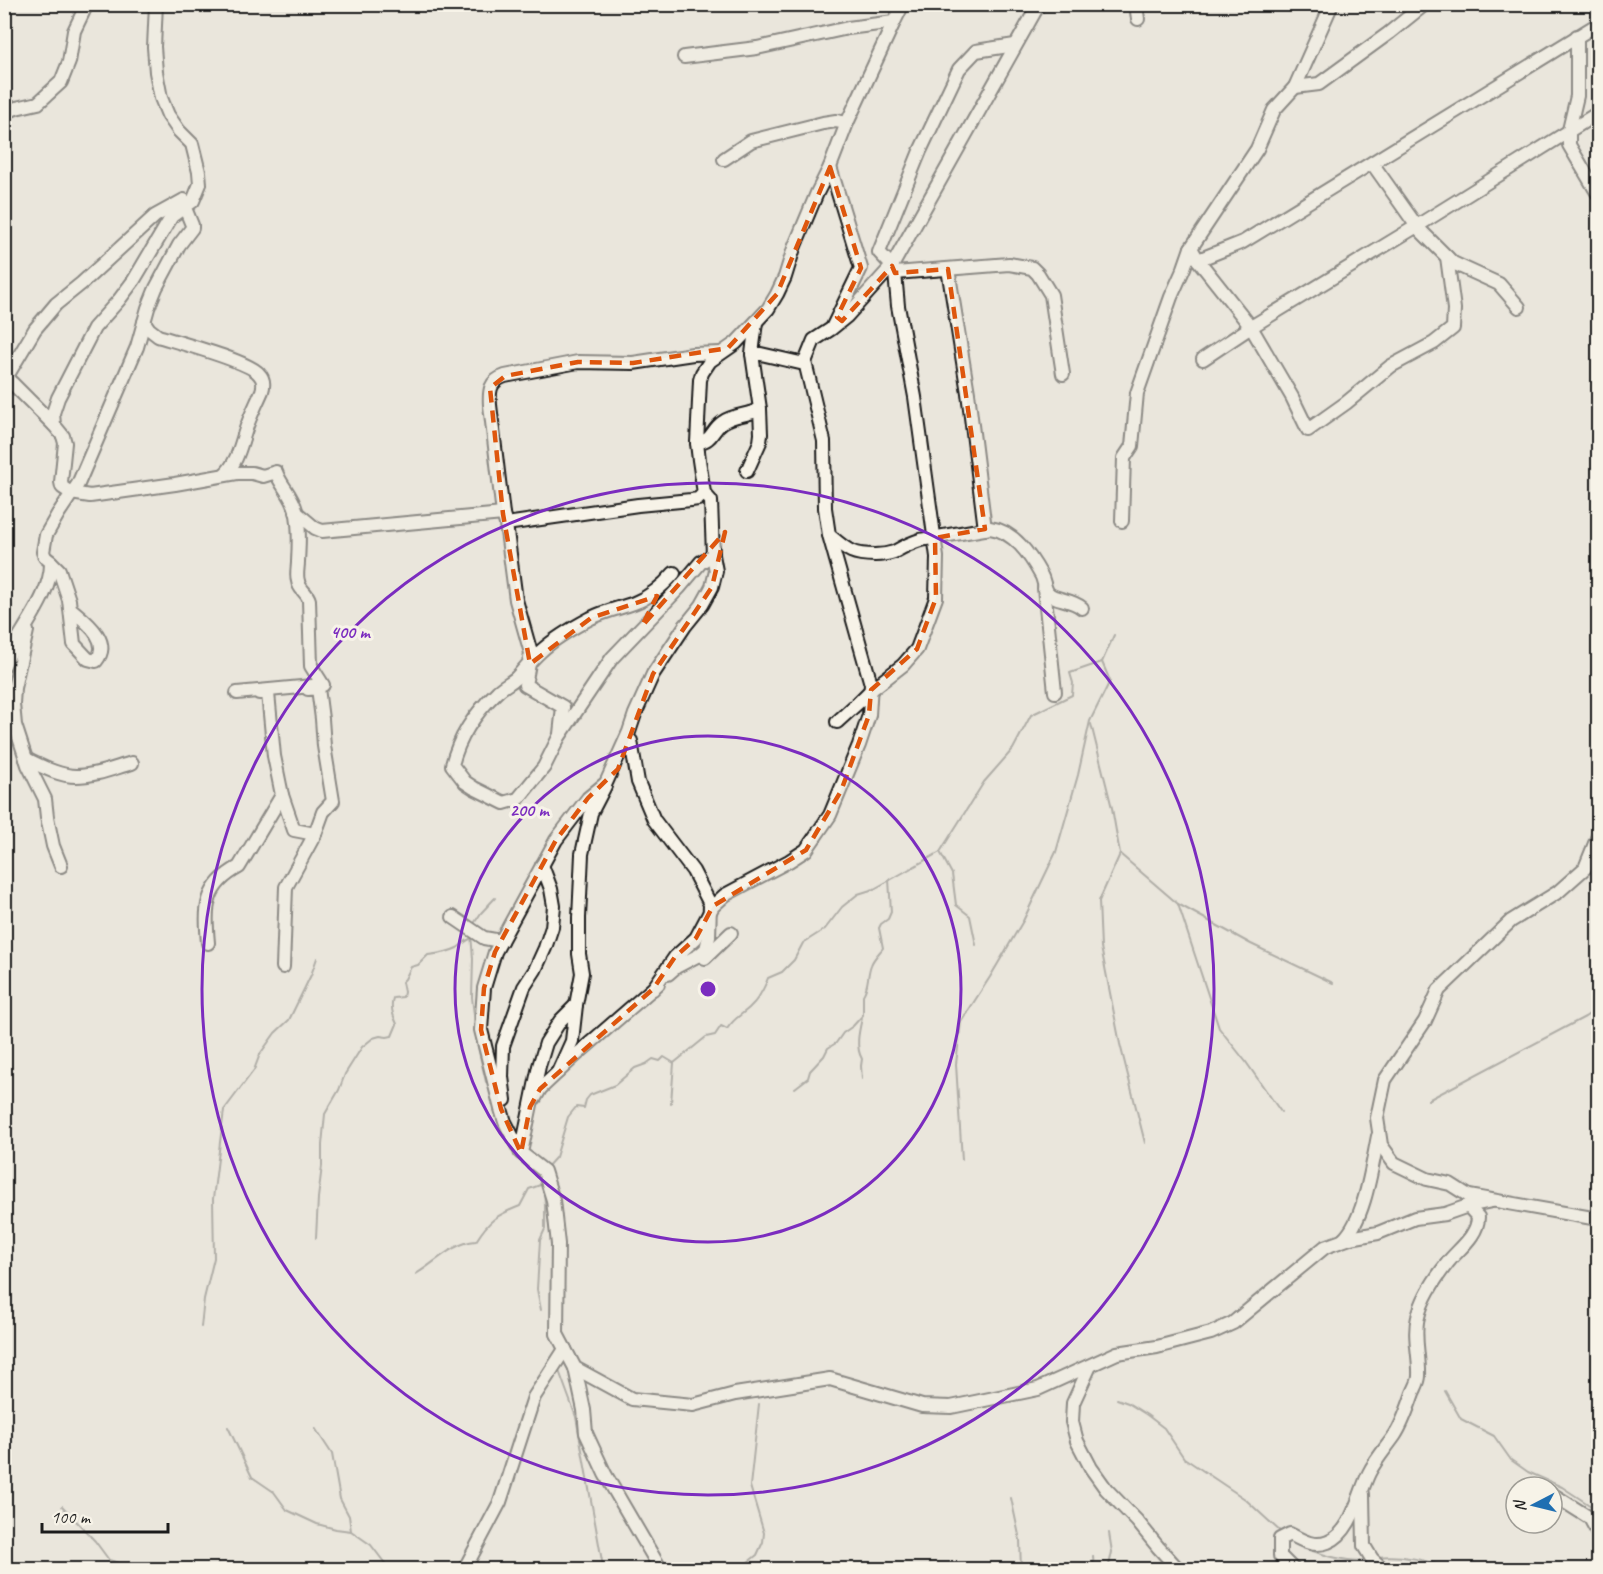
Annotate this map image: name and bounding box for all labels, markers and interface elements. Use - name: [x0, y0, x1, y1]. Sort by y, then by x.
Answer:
- text: 400 m: [331, 621, 371, 643]
- text: 200 m: [510, 799, 550, 821]
- centre of rings: [698, 979, 718, 999]
- north arrow: [1504, 1475, 1564, 1535]
- scale bar: [42, 1496, 168, 1534]
- text: N: [1509, 1498, 1531, 1513]
- text: 100 m: [51, 1506, 92, 1528]

